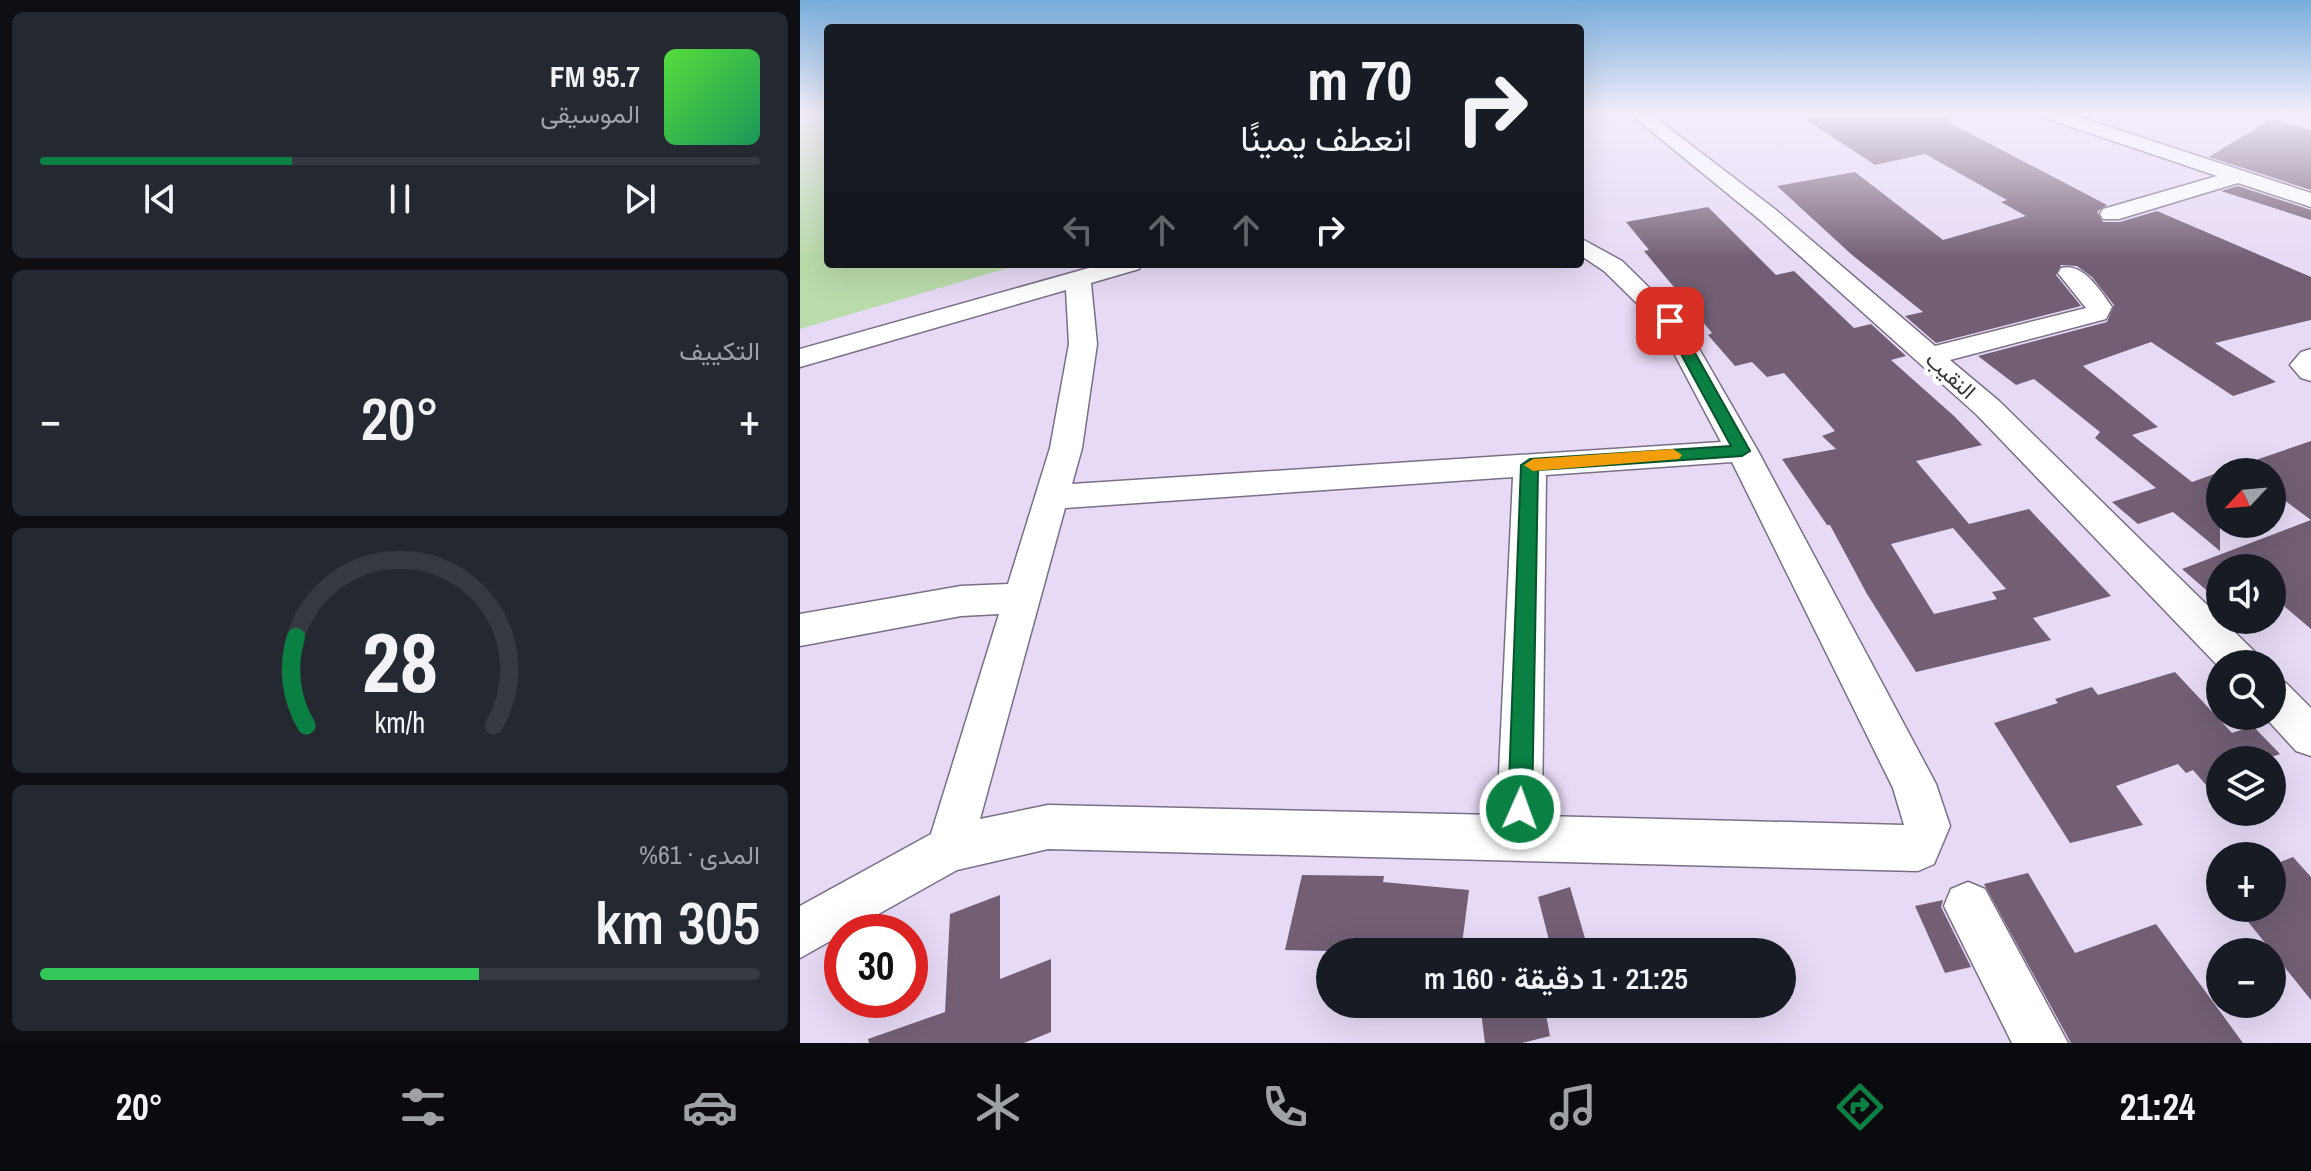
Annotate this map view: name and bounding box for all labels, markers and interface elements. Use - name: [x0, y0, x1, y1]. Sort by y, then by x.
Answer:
- text: 70 m: [1307, 42, 1412, 117]
- text: 95.7 FM: [550, 56, 640, 96]
- icon: right: [1440, 56, 1544, 160]
- text: الموسيقى: [540, 96, 640, 131]
- text: انعطف يمينًا: [1240, 114, 1412, 162]
- icon: previous: [138, 177, 182, 221]
- icon: pause: [378, 177, 422, 221]
- icon: next: [618, 177, 662, 221]
- icon: left: [1056, 208, 1100, 252]
- icon: ahead: [1140, 208, 1184, 252]
- icon: ahead: [1224, 208, 1268, 252]
- icon: right: [1308, 208, 1352, 252]
- pin: [1636, 287, 1704, 355]
- icon: arrive: [1648, 299, 1692, 343]
- text: التكييف: [679, 333, 760, 368]
- street label: النقيب: [1919, 344, 1983, 406]
- text: 20°: [361, 378, 439, 459]
- text: −: [40, 389, 61, 449]
- text: +: [739, 389, 760, 449]
- north arrow: [2206, 458, 2286, 538]
- map controls: [2206, 458, 2286, 1018]
- button: sound: [2206, 554, 2286, 634]
- text: 28: [362, 606, 438, 718]
- button: search: [2206, 650, 2286, 730]
- text: km/h: [375, 704, 425, 743]
- button: layers: [2206, 746, 2286, 826]
- position arrow: [1478, 767, 1562, 851]
- text: المدى · 61%: [639, 837, 760, 872]
- button: +: [2206, 842, 2286, 922]
- text: 305 km: [595, 882, 760, 963]
- speed limit sign: 30: [824, 914, 928, 1018]
- button: −: [2206, 938, 2286, 1018]
- text: 21:25 · 1 دقيقة · 160 m: [1424, 958, 1688, 998]
- icon: filters: [395, 1079, 451, 1135]
- icon: car: [682, 1079, 738, 1135]
- icon: climate: [970, 1079, 1026, 1135]
- icon: phone: [1257, 1079, 1313, 1135]
- icon: music: [1545, 1079, 1601, 1135]
- icon: directions: [1832, 1079, 1888, 1135]
- text: 20°: [116, 1083, 163, 1131]
- text: 21:24: [2120, 1083, 2195, 1131]

